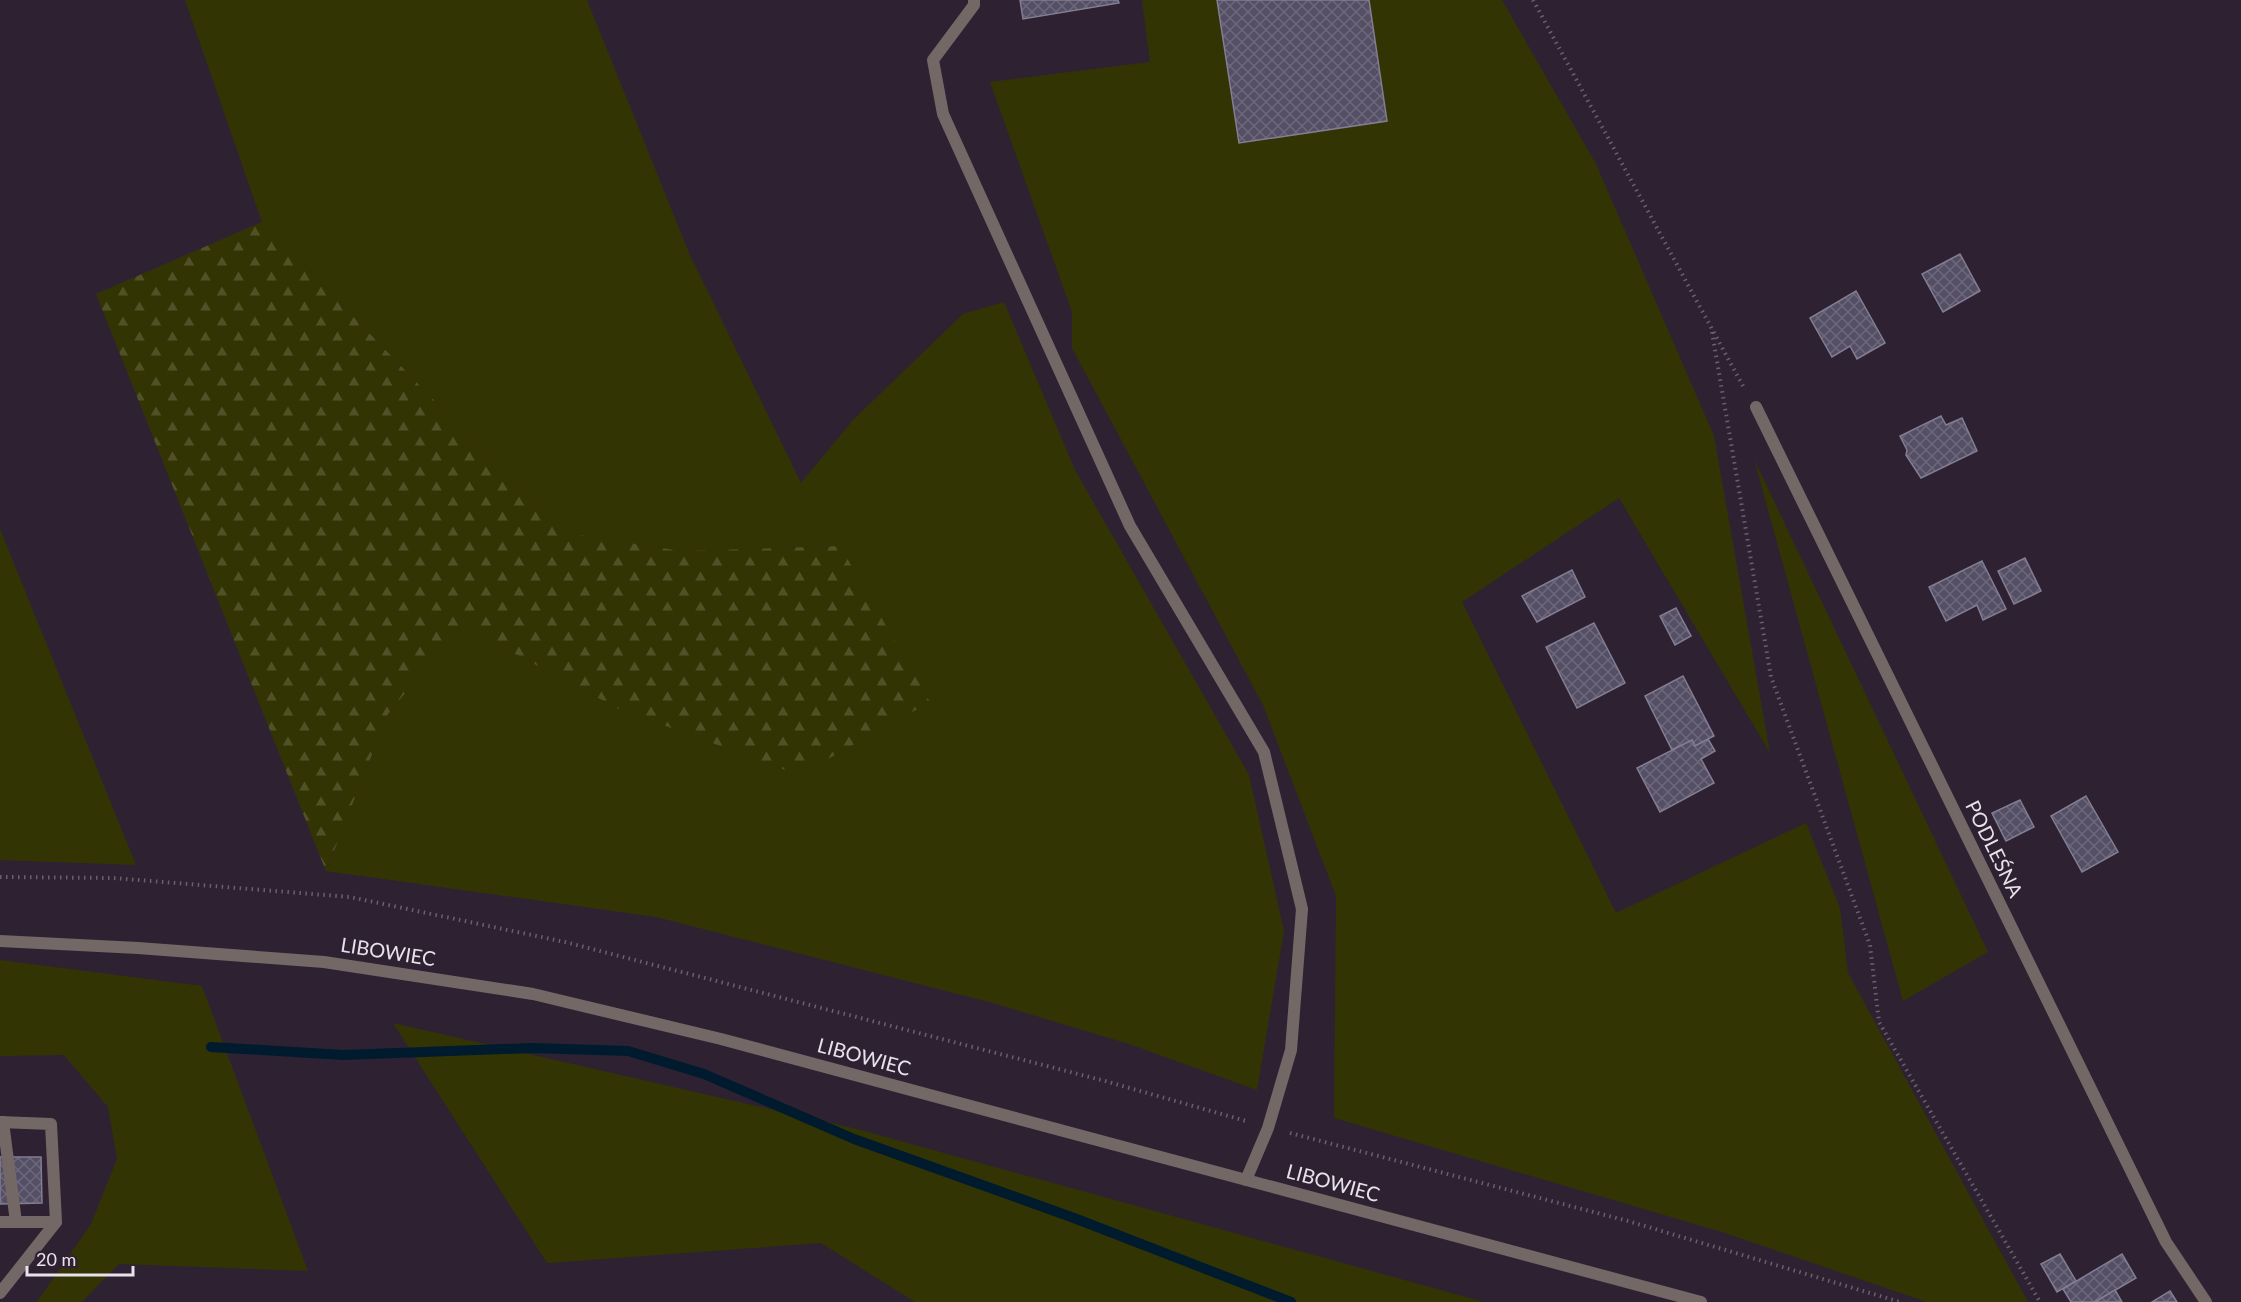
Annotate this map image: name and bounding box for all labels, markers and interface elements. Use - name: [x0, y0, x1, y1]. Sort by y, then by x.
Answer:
- street label: PODLEŚNA: [1961, 796, 2029, 901]
- street label: LIBOWIEC: [339, 932, 437, 970]
- street label: LIBOWIEC: [815, 1032, 913, 1080]
- street label: LIBOWIEC: [1284, 1158, 1382, 1206]
- scale bar: [27, 1239, 134, 1277]
- text: 20 m: [36, 1248, 76, 1270]

